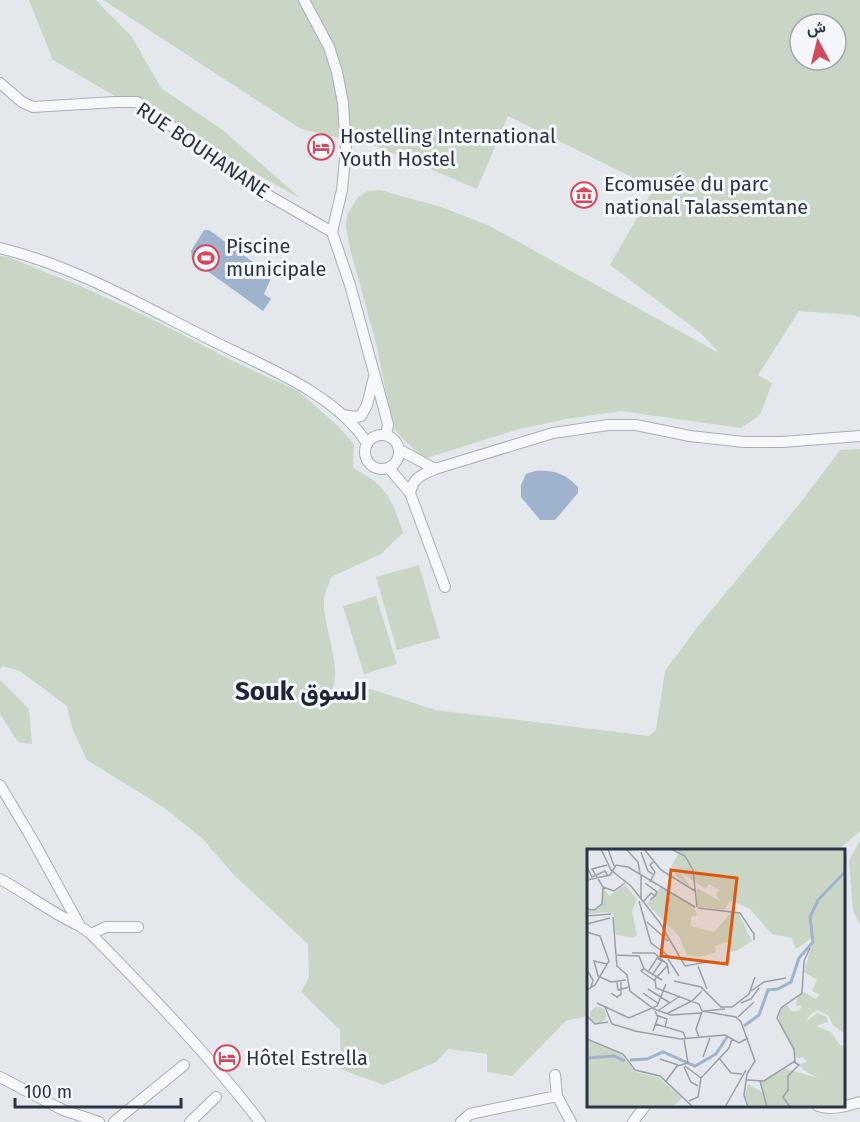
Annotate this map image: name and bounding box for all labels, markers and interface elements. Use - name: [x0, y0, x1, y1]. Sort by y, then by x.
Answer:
- north arrow: [788, 12, 848, 72]
- text: ش: [806, 17, 827, 38]
- street label: RUE BOUHANANE: [132, 97, 274, 203]
- place label: Hostelling International Youth Hostel: [340, 124, 556, 171]
- hotel icon: Hostelling International Youth Hostel: [306, 132, 336, 162]
- place label: Ecomusée du parc national Talassemtane: [604, 172, 808, 219]
- museum icon: Ecomusée du parc national Talassemtane: [569, 180, 599, 210]
- place label: Piscine municipale: [226, 234, 326, 281]
- sports icon: Piscine municipale: [191, 243, 221, 273]
- district label: Souk السوق: [235, 676, 367, 707]
- inset map: [587, 849, 845, 1107]
- hotel icon: Hôtel Estrella: [212, 1043, 242, 1073]
- place label: Hôtel Estrella: [246, 1046, 368, 1070]
- scale bar: [15, 1071, 182, 1109]
- text: 100 m: [24, 1081, 72, 1103]

